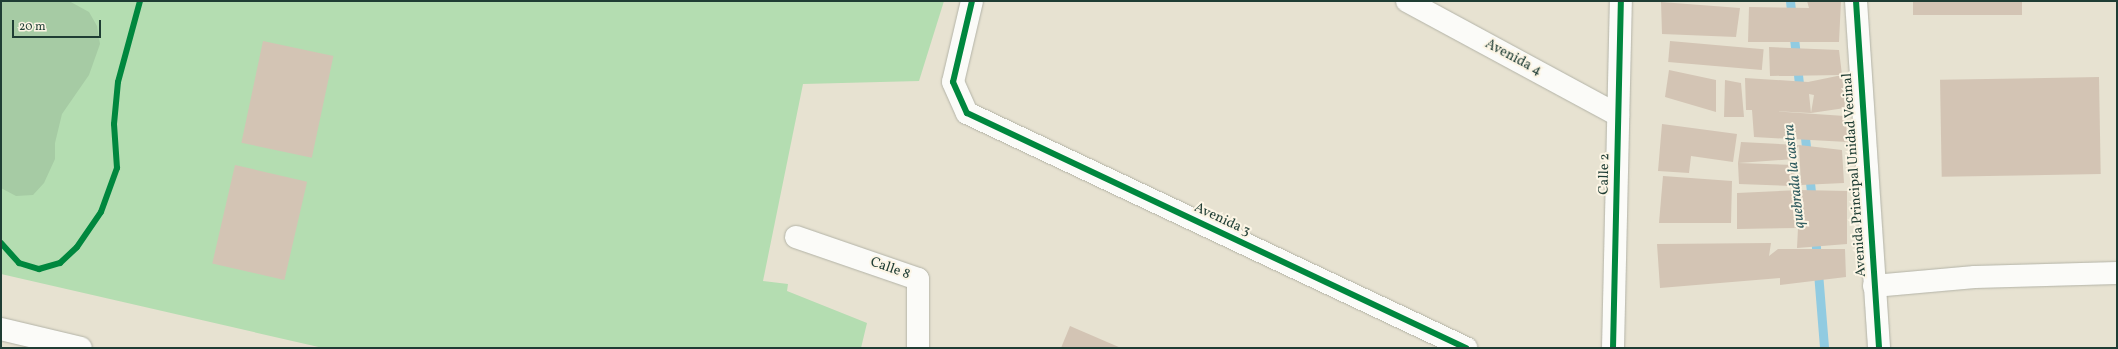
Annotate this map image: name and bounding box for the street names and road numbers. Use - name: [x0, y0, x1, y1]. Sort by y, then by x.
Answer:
- street label: Avenida 4: [1482, 36, 1544, 80]
- street label: Avenida Principal Unidad Vecinal: [1839, 72, 1871, 278]
- street label: Calle 2: [1596, 153, 1614, 195]
- street label: Avenida 3: [1191, 200, 1253, 240]
- street label: Calle 8: [868, 254, 912, 284]

